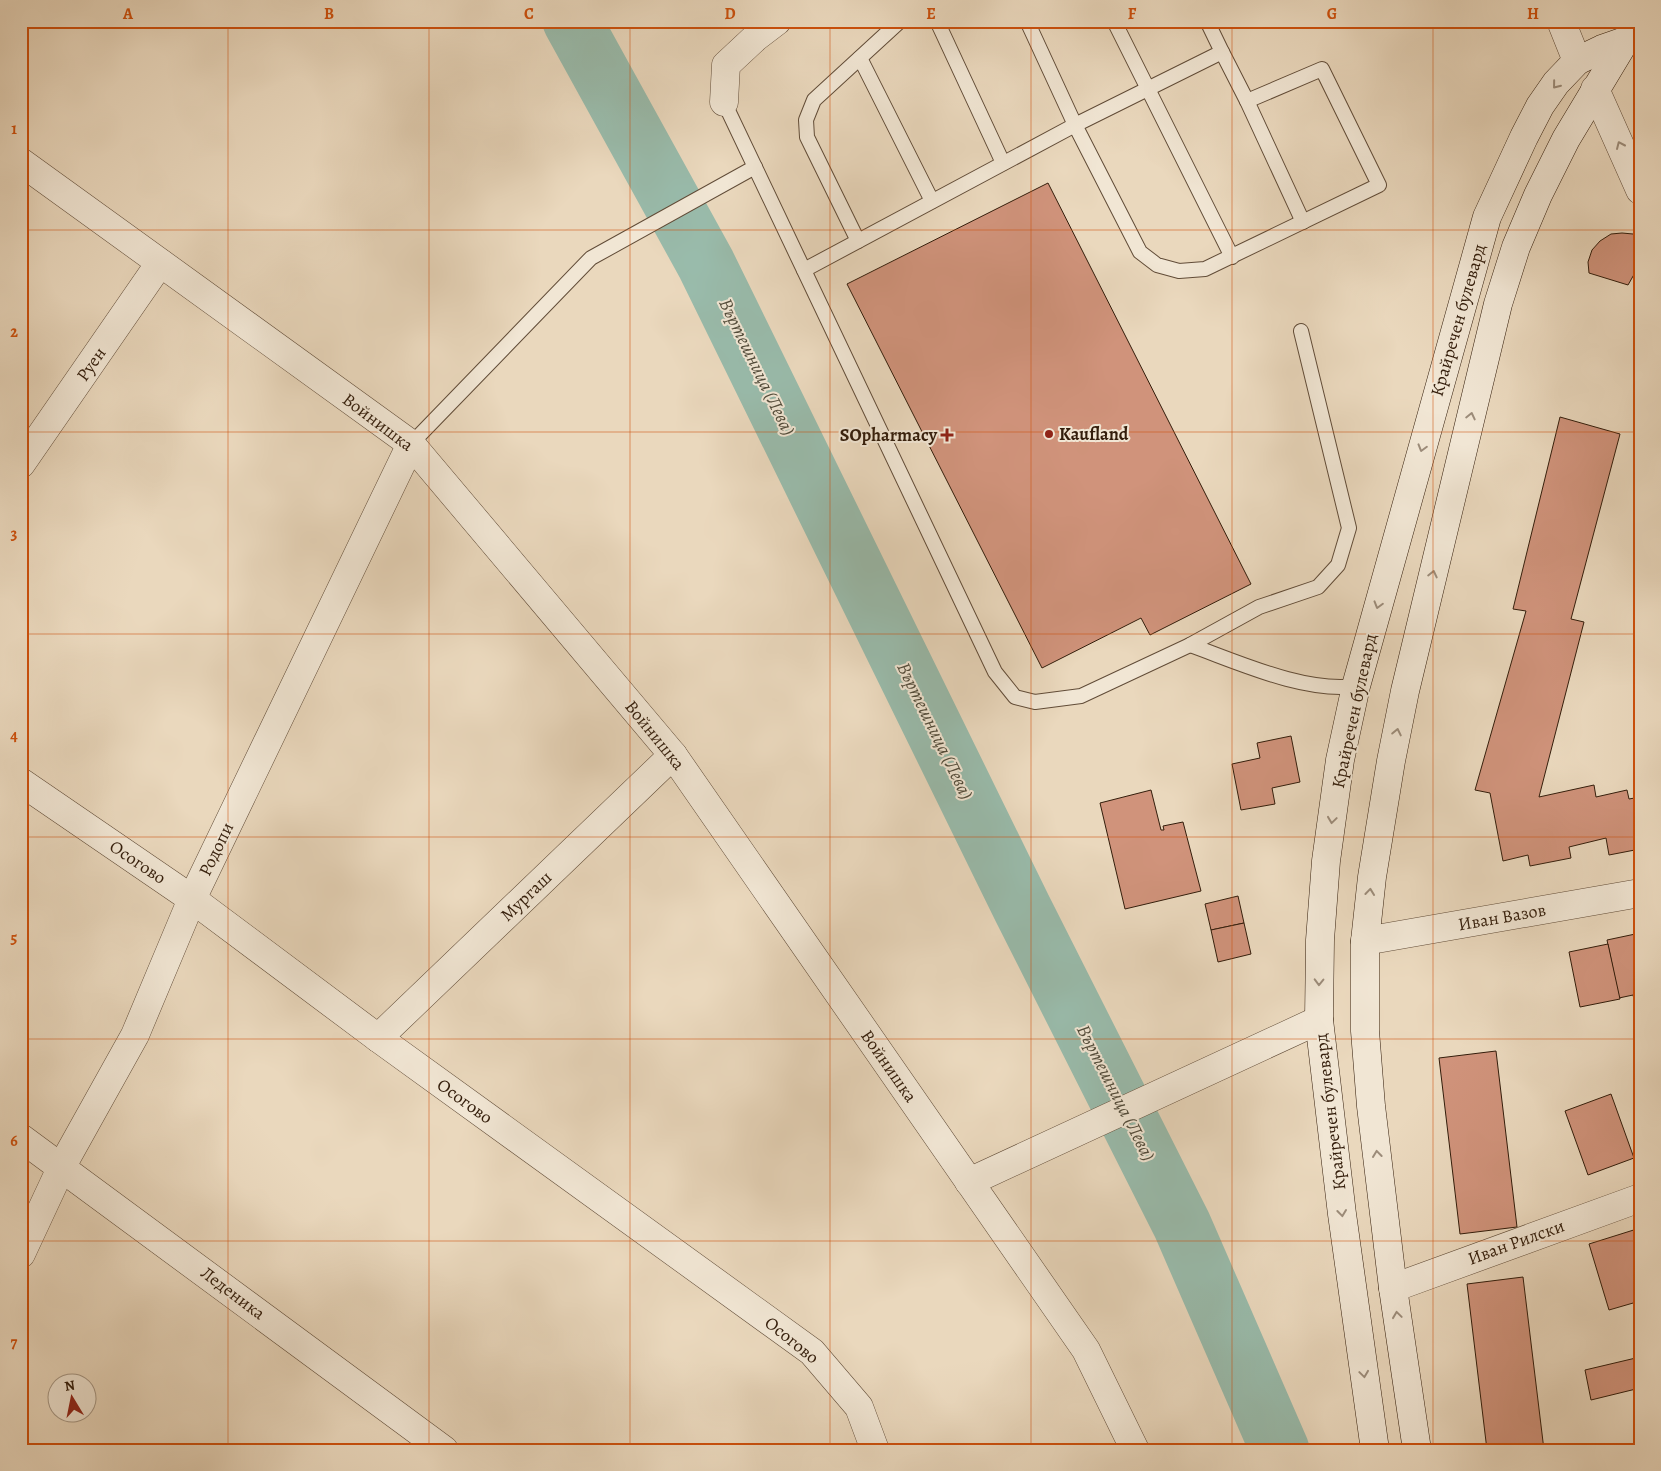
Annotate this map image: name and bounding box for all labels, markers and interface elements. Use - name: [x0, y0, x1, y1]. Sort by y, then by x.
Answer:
- text: A: [122, 3, 134, 25]
- text: B: [324, 3, 334, 25]
- text: C: [524, 3, 534, 25]
- text: D: [724, 3, 736, 25]
- text: E: [926, 3, 936, 25]
- text: F: [1128, 3, 1137, 25]
- text: G: [1327, 3, 1337, 25]
- text: H: [1527, 3, 1539, 25]
- one-way arrow: [1552, 79, 1561, 88]
- text: 1: [11, 118, 17, 140]
- one-way arrow: [1616, 141, 1627, 150]
- street label: Крайречен булевард: [1425, 241, 1491, 399]
- water label: Въртешница (Лева): [712, 294, 802, 440]
- text: 2: [10, 321, 18, 343]
- street label: Руен: [71, 342, 111, 386]
- street label: Войнишка: [338, 387, 419, 457]
- one-way arrow: [1465, 411, 1476, 420]
- place label: Kaufland: [1059, 422, 1129, 446]
- place label: SOpharmacy: [840, 423, 938, 447]
- marker: Kaufland: [1043, 428, 1055, 440]
- marker: SOpharmacy: [941, 429, 953, 441]
- one-way arrow: [1417, 444, 1428, 453]
- text: 3: [11, 523, 18, 545]
- one-way arrow: [1427, 569, 1438, 578]
- one-way arrow: [1374, 600, 1384, 608]
- street label: Крайречен булевард: [1326, 631, 1382, 791]
- water label: Въртешница (Лева): [890, 658, 980, 804]
- street label: Войнишка: [619, 695, 691, 775]
- text: 4: [10, 725, 18, 747]
- one-way arrow: [1391, 728, 1402, 737]
- one-way arrow: [1327, 816, 1338, 824]
- street label: Родопи: [193, 818, 239, 880]
- street label: Осогово: [105, 834, 171, 890]
- street label: Мургаш: [495, 865, 557, 927]
- one-way arrow: [1364, 888, 1375, 896]
- street label: Иван Вазов: [1456, 897, 1548, 937]
- text: 5: [11, 927, 18, 949]
- one-way arrow: [1314, 978, 1324, 986]
- water label: Въртешница (Лева): [1070, 1020, 1162, 1166]
- street label: Войнишка: [855, 1025, 923, 1108]
- street label: Крайречен булевард: [1308, 1032, 1352, 1192]
- street label: Осогово: [432, 1073, 498, 1129]
- text: 6: [10, 1130, 18, 1152]
- one-way arrow: [1372, 1149, 1383, 1157]
- one-way arrow: [1336, 1209, 1347, 1217]
- street label: Иван Рилски: [1464, 1213, 1568, 1271]
- street label: Леденика: [196, 1261, 271, 1326]
- street label: Осогово: [760, 1311, 824, 1369]
- one-way arrow: [1392, 1311, 1402, 1319]
- text: 7: [11, 1332, 18, 1354]
- one-way arrow: [1358, 1370, 1369, 1378]
- north arrow: [48, 1374, 98, 1424]
- text: N: [63, 1375, 77, 1396]

